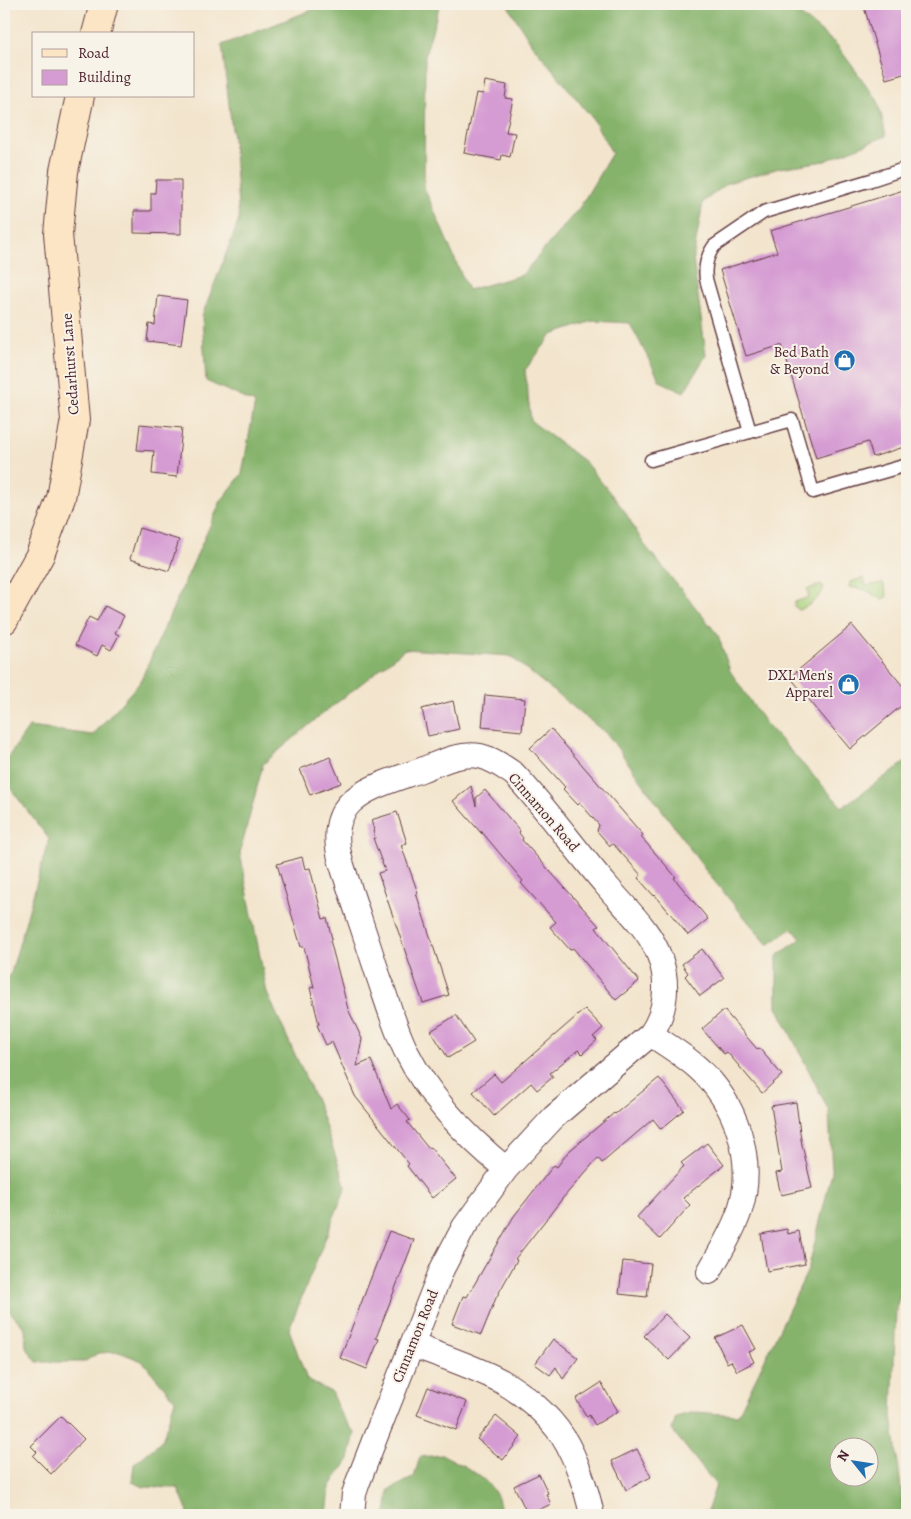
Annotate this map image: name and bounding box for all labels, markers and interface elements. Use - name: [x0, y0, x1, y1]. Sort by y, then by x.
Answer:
- legend: [32, 32, 195, 98]
- text: Road: [78, 43, 110, 63]
- text: Building: [78, 67, 131, 87]
- street label: Cedarhurst Lane: [56, 312, 84, 416]
- place label: Bed Bath & Beyond: [770, 342, 830, 379]
- shop icon: Bed Bath & Beyond: [833, 349, 857, 373]
- place label: DXL Men's Apparel: [767, 665, 833, 702]
- shop icon: DXL Men's Apparel: [837, 672, 861, 696]
- street label: Cinnamon Road: [504, 768, 585, 857]
- street label: Cinnamon Road: [387, 1285, 443, 1386]
- north arrow: [828, 1436, 878, 1486]
- text: N: [832, 1447, 854, 1465]

